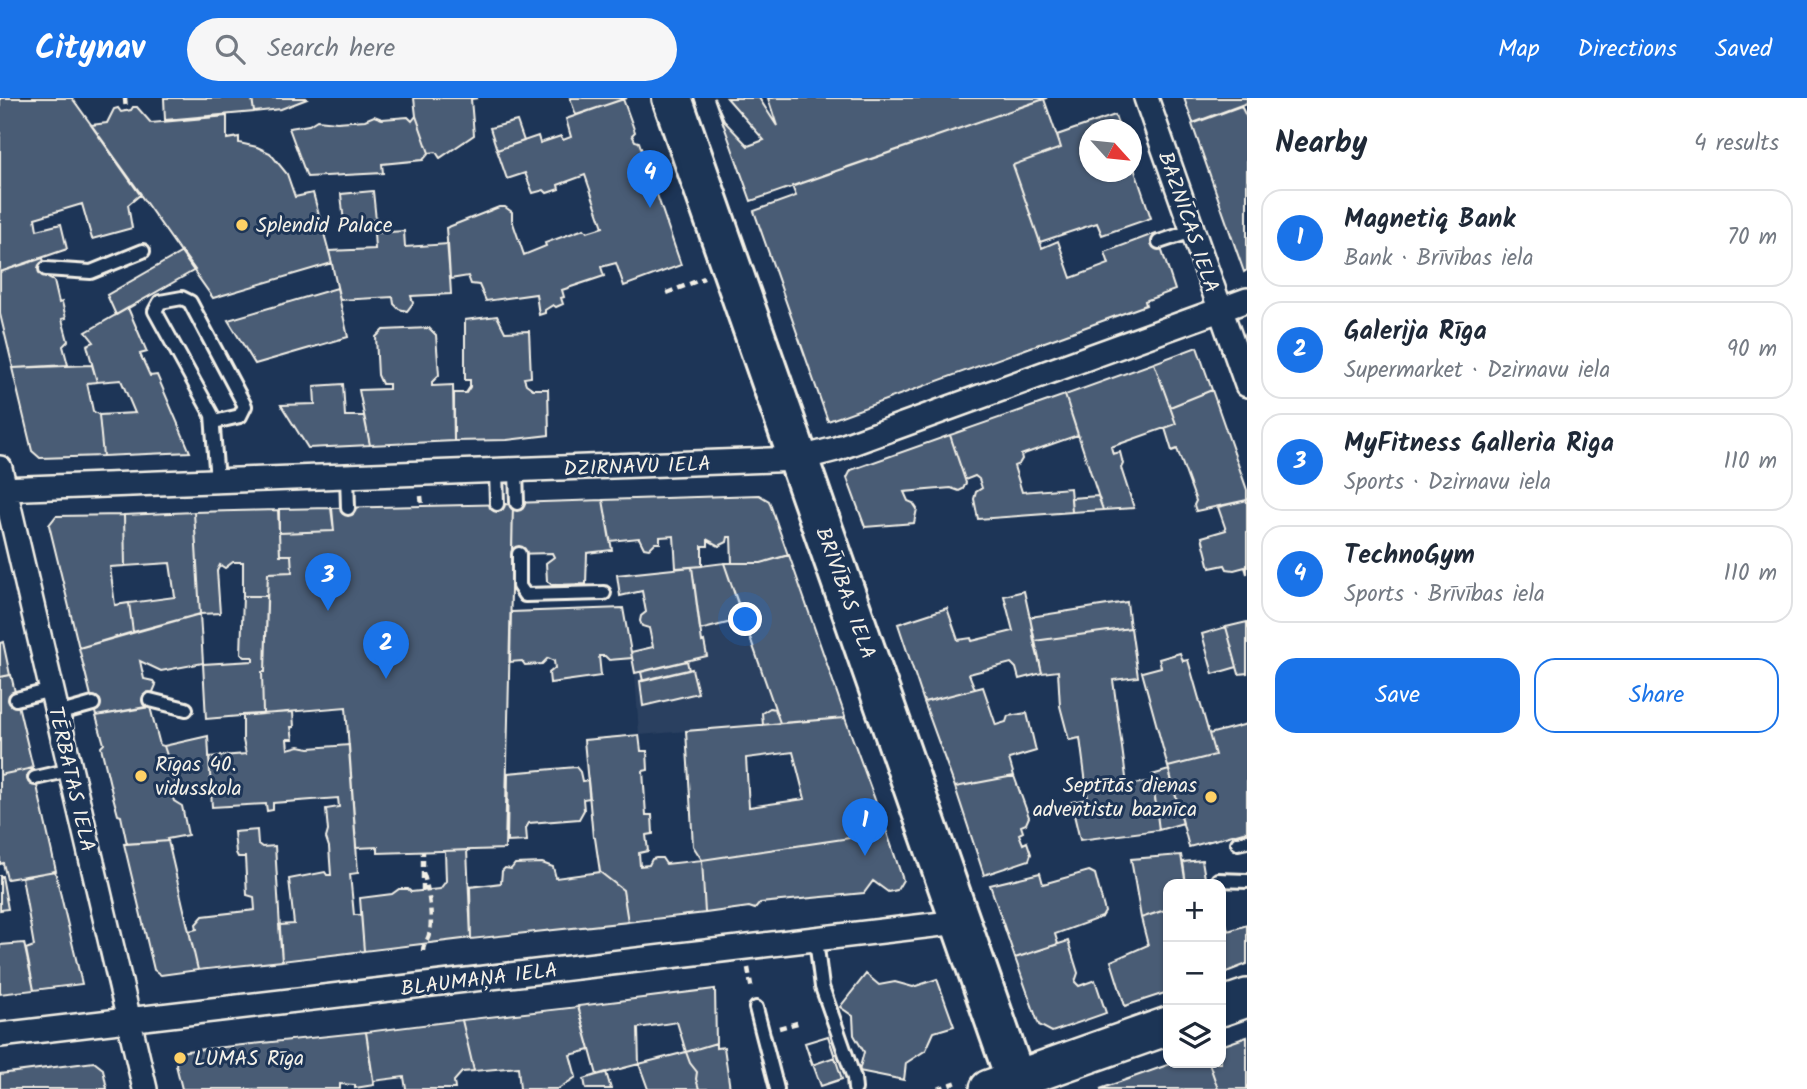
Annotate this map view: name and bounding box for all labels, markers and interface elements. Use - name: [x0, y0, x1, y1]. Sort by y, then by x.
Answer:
- search box: [187, 18, 677, 81]
- text: Citynav: [35, 23, 145, 76]
- text: Search here: [267, 28, 395, 70]
- icon: search: [211, 30, 249, 68]
- text: Map: [1498, 30, 1540, 69]
- text: Directions: [1578, 30, 1677, 69]
- text: Saved: [1715, 30, 1772, 69]
- north arrow: [1079, 119, 1142, 182]
- text: Nearby: [1275, 120, 1367, 168]
- text: 4 results: [1694, 126, 1779, 162]
- street label: BAZNĪCAS IELA: [1148, 147, 1227, 298]
- pin: 4: [627, 150, 673, 208]
- text: Magnetiq Bank: [1344, 199, 1515, 241]
- place label: Splendid Palace: [256, 210, 393, 243]
- marker: Splendid Palace: [234, 217, 250, 233]
- text: 1: [1297, 220, 1303, 256]
- text: 70 m: [1727, 220, 1777, 256]
- text: Bank · Brīvības iela: [1344, 241, 1533, 277]
- text: Galerija Rīga: [1344, 311, 1487, 353]
- text: 2: [1293, 332, 1307, 368]
- text: 90 m: [1727, 332, 1777, 368]
- text: Supermarket · Dzirnavu iela: [1344, 353, 1610, 389]
- text: MyFitness Galleria Riga: [1344, 423, 1614, 465]
- text: 3: [1294, 444, 1306, 480]
- text: 110 m: [1724, 444, 1777, 480]
- street label: DZIRNAVU IELA: [563, 448, 711, 487]
- text: Sports · Dzirnavu iela: [1344, 465, 1551, 501]
- street label: BRĪVĪBAS IELA: [805, 523, 884, 664]
- text: TechnoGym: [1344, 535, 1475, 577]
- pin: 3: [305, 553, 351, 611]
- text: 4: [1294, 556, 1306, 592]
- text: 110 m: [1724, 556, 1777, 592]
- text: Sports · Brīvības iela: [1344, 577, 1545, 613]
- your location: [728, 602, 762, 636]
- pin: 2: [363, 621, 409, 679]
- button: Save: [1275, 658, 1520, 733]
- button: Share: [1534, 658, 1779, 733]
- street label: TĒRBATAS IELA: [38, 703, 103, 855]
- place label: Rīgas 40. vidusskola: [155, 749, 242, 806]
- marker: Rīgas 40. vidusskola: [133, 768, 149, 784]
- place label: Septītās dienas adventistu baznīca: [1033, 770, 1197, 827]
- marker: Septītās dienas adventistu baznīca: [1203, 789, 1219, 805]
- pin: 1: [842, 798, 888, 856]
- map controls: [1163, 879, 1226, 1068]
- button: +: [1163, 879, 1226, 942]
- button: −: [1163, 942, 1226, 1005]
- street label: BLAUMAŅA IELA: [399, 954, 560, 1006]
- button: layers: [1163, 1005, 1226, 1068]
- place label: LUMAS Rīga: [194, 1043, 304, 1076]
- marker: LUMAS Rīga: [172, 1050, 188, 1066]

